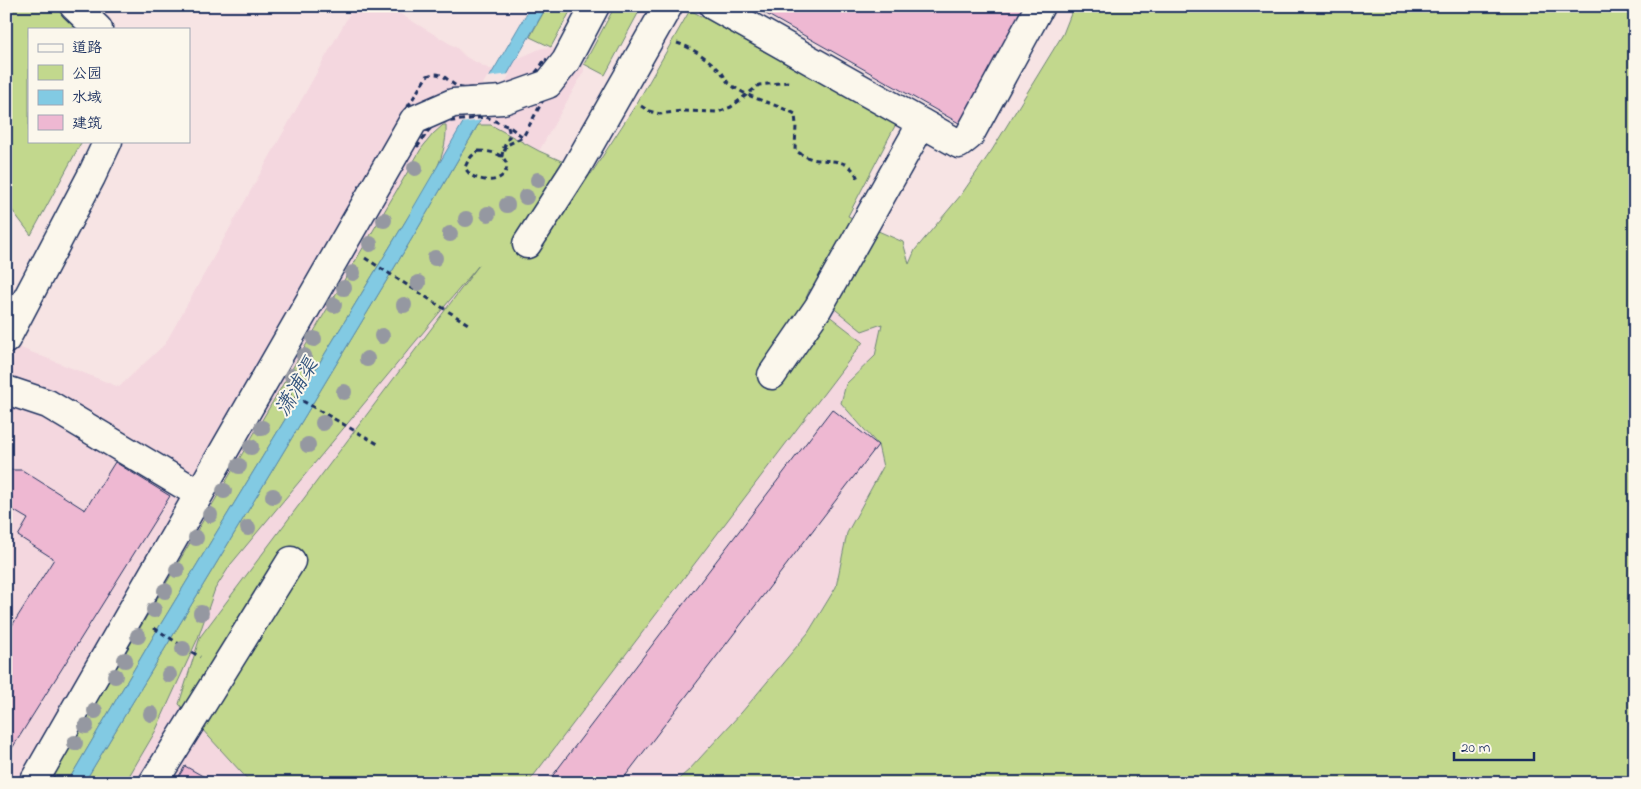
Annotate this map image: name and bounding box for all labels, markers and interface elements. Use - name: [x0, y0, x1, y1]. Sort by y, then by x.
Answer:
- legend: [28, 28, 190, 142]
- text: 道路: [72, 37, 102, 59]
- text: 公园: [72, 63, 102, 85]
- text: 水域: [72, 87, 102, 109]
- text: 建筑: [72, 113, 102, 135]
- water label: 潇浦渠: [269, 352, 328, 423]
- scale bar: [1454, 729, 1534, 761]
- text: 20 m: [1461, 737, 1491, 759]

